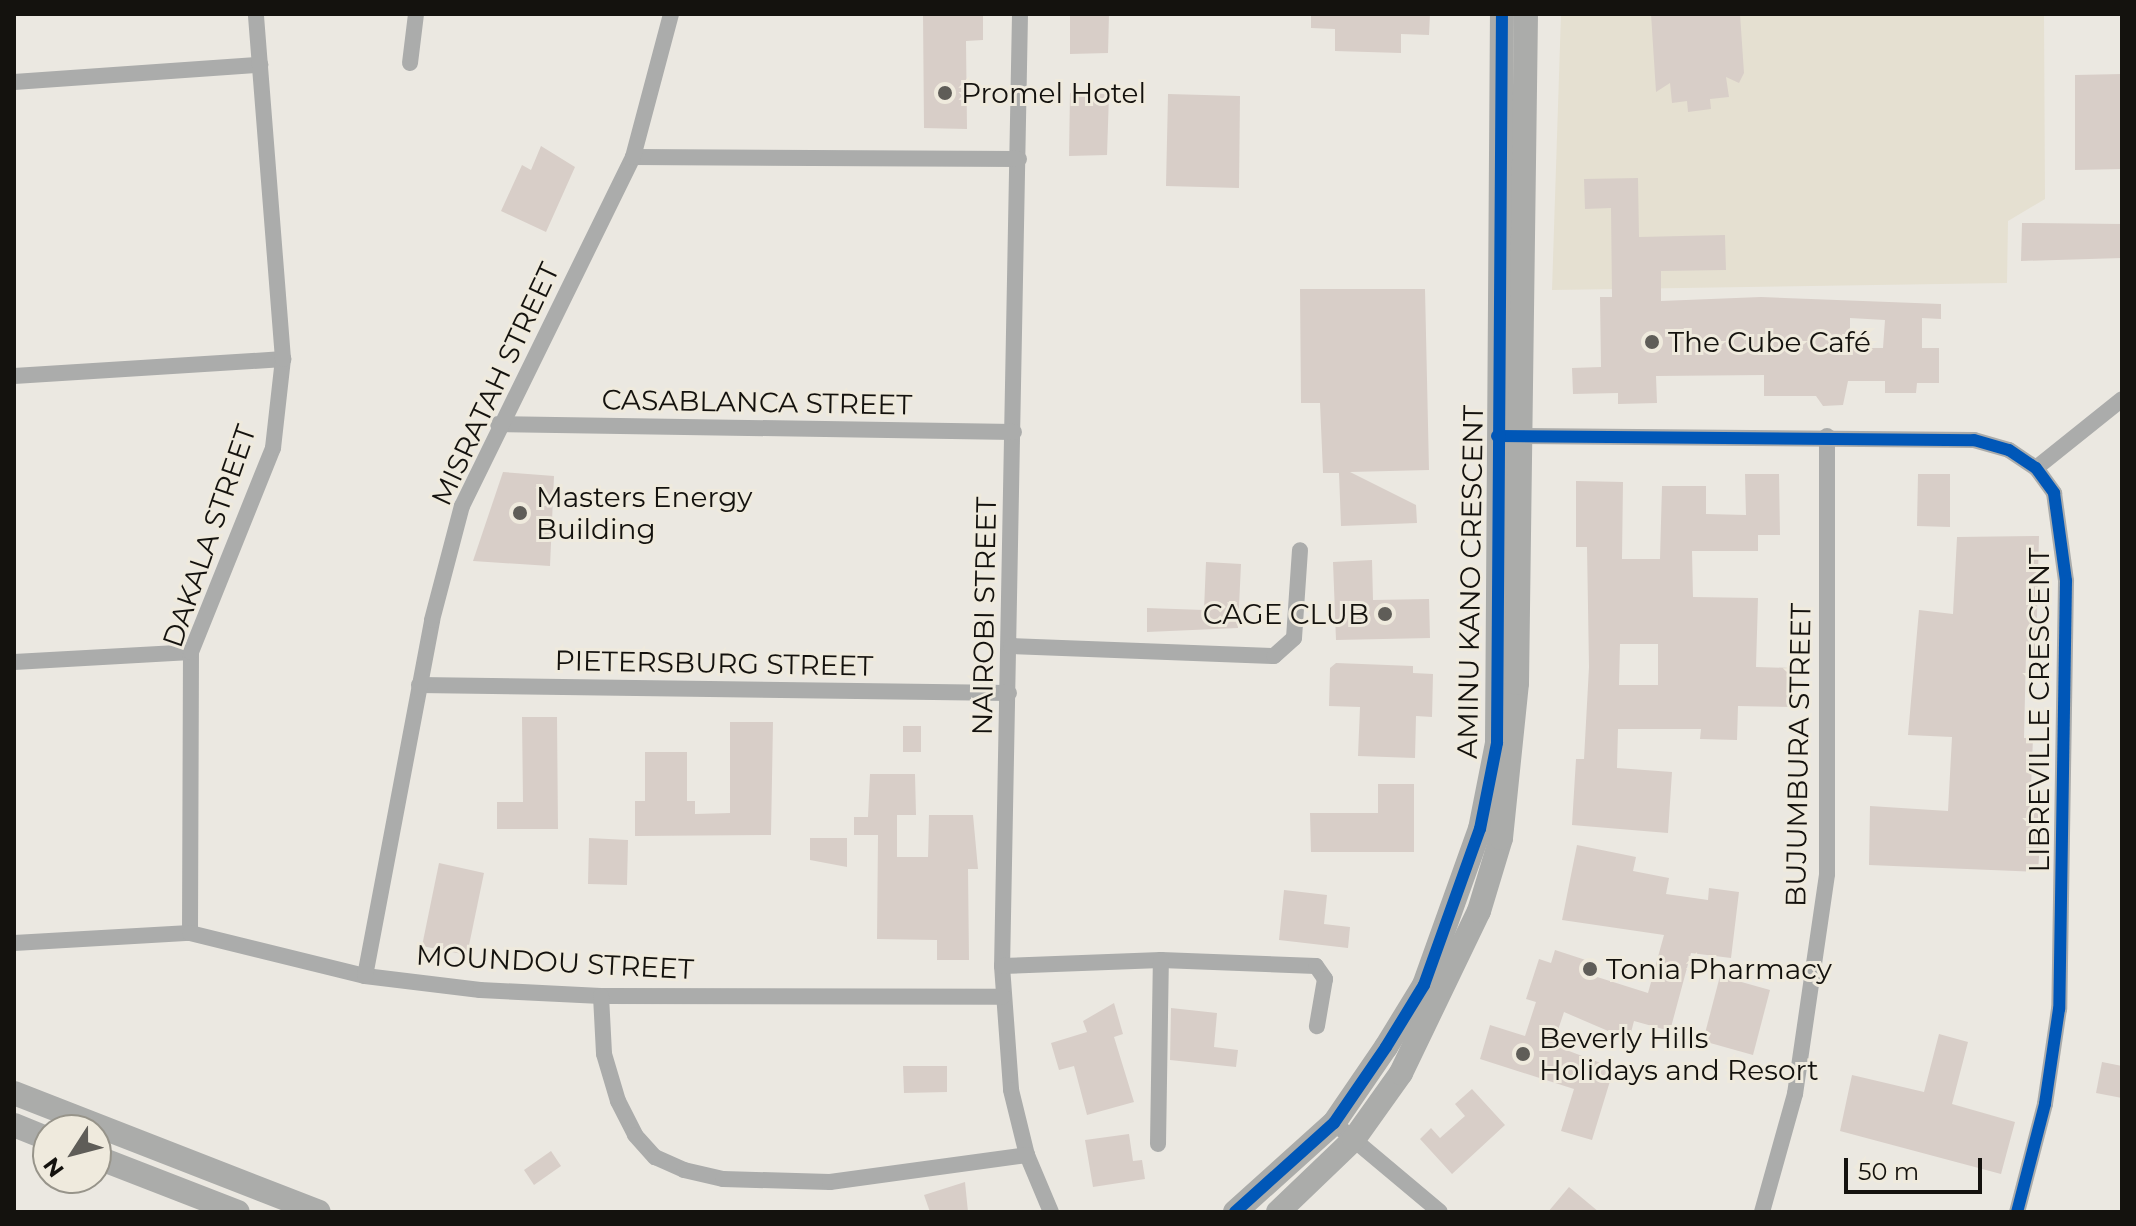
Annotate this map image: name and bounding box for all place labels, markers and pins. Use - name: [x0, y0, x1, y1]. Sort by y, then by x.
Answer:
- place label: Promel Hotel: [961, 76, 1146, 110]
- marker: Promel Hotel: [936, 84, 954, 102]
- place label: The Cube Café: [1668, 325, 1871, 359]
- marker: The Cube Café: [1643, 333, 1661, 351]
- place label: Masters Energy Building: [536, 480, 753, 546]
- marker: Masters Energy Building: [511, 504, 529, 522]
- place label: CAGE CLUB: [1203, 597, 1369, 631]
- marker: CAGE CLUB: [1376, 605, 1394, 623]
- place label: Tonia Pharmacy: [1606, 952, 1832, 986]
- marker: Tonia Pharmacy: [1581, 960, 1599, 978]
- place label: Beverly Hills Holidays and Resort: [1539, 1021, 1819, 1087]
- marker: Beverly Hills Holidays and Resort: [1514, 1045, 1532, 1063]

